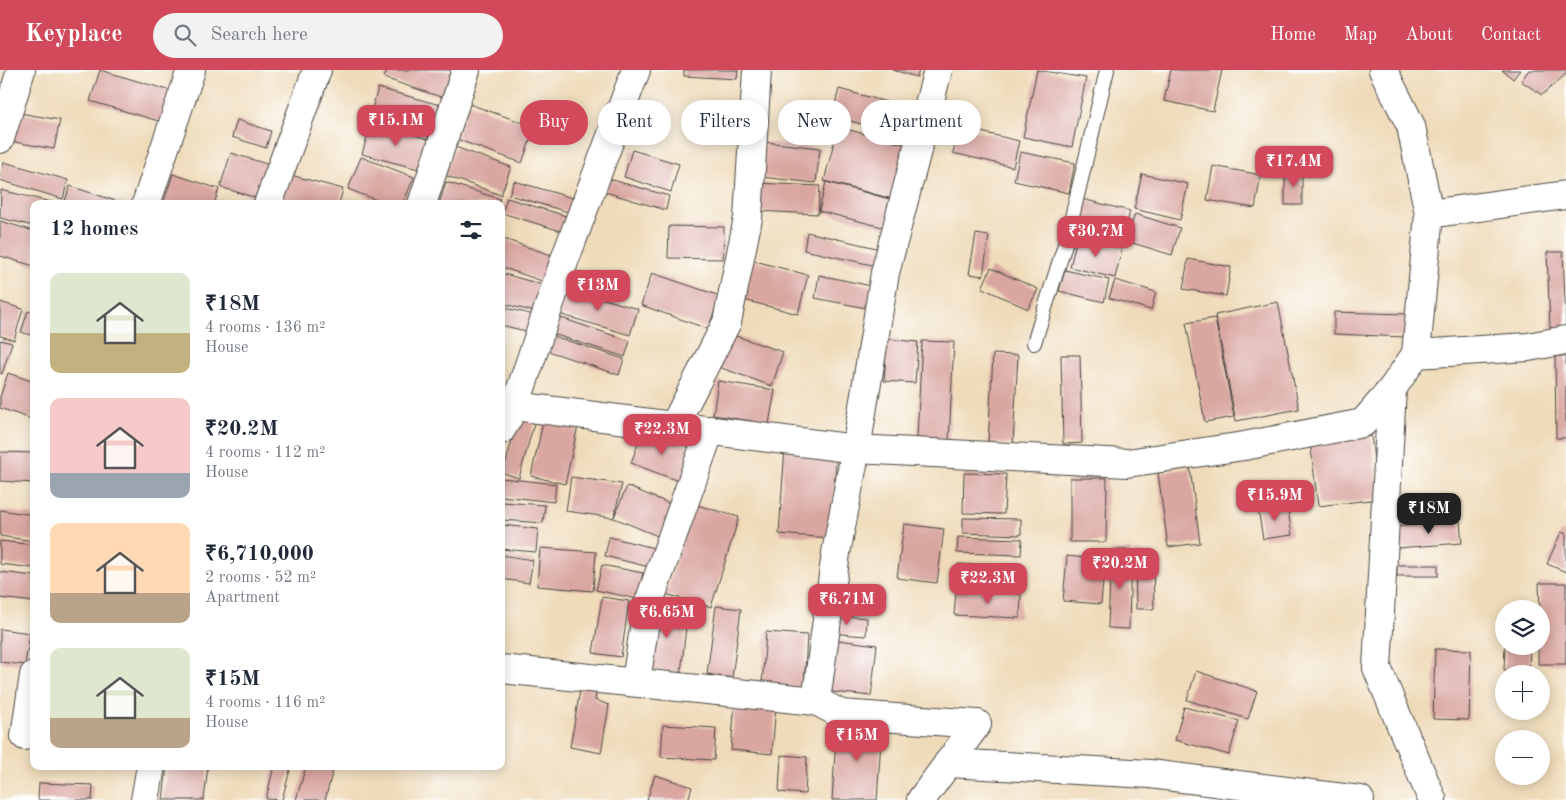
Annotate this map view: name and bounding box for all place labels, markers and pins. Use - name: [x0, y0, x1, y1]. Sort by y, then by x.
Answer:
- pin: ₹15.1M: [355, 104, 437, 147]
- pin: ₹17.4M: [1253, 146, 1335, 188]
- pin: ₹30.7M: [1055, 216, 1137, 258]
- pin: ₹13M: [568, 270, 628, 312]
- pin: ₹22.3M: [621, 414, 703, 456]
- pin: ₹15.9M: [1234, 480, 1316, 522]
- pin: ₹18M: [1399, 492, 1459, 535]
- pin: ₹20.2M: [1079, 548, 1161, 590]
- pin: ₹22.3M: [947, 562, 1029, 605]
- pin: ₹6.71M: [806, 584, 888, 626]
- pin: ₹6.65M: [626, 596, 708, 639]
- pin: ₹15M: [827, 720, 887, 762]

